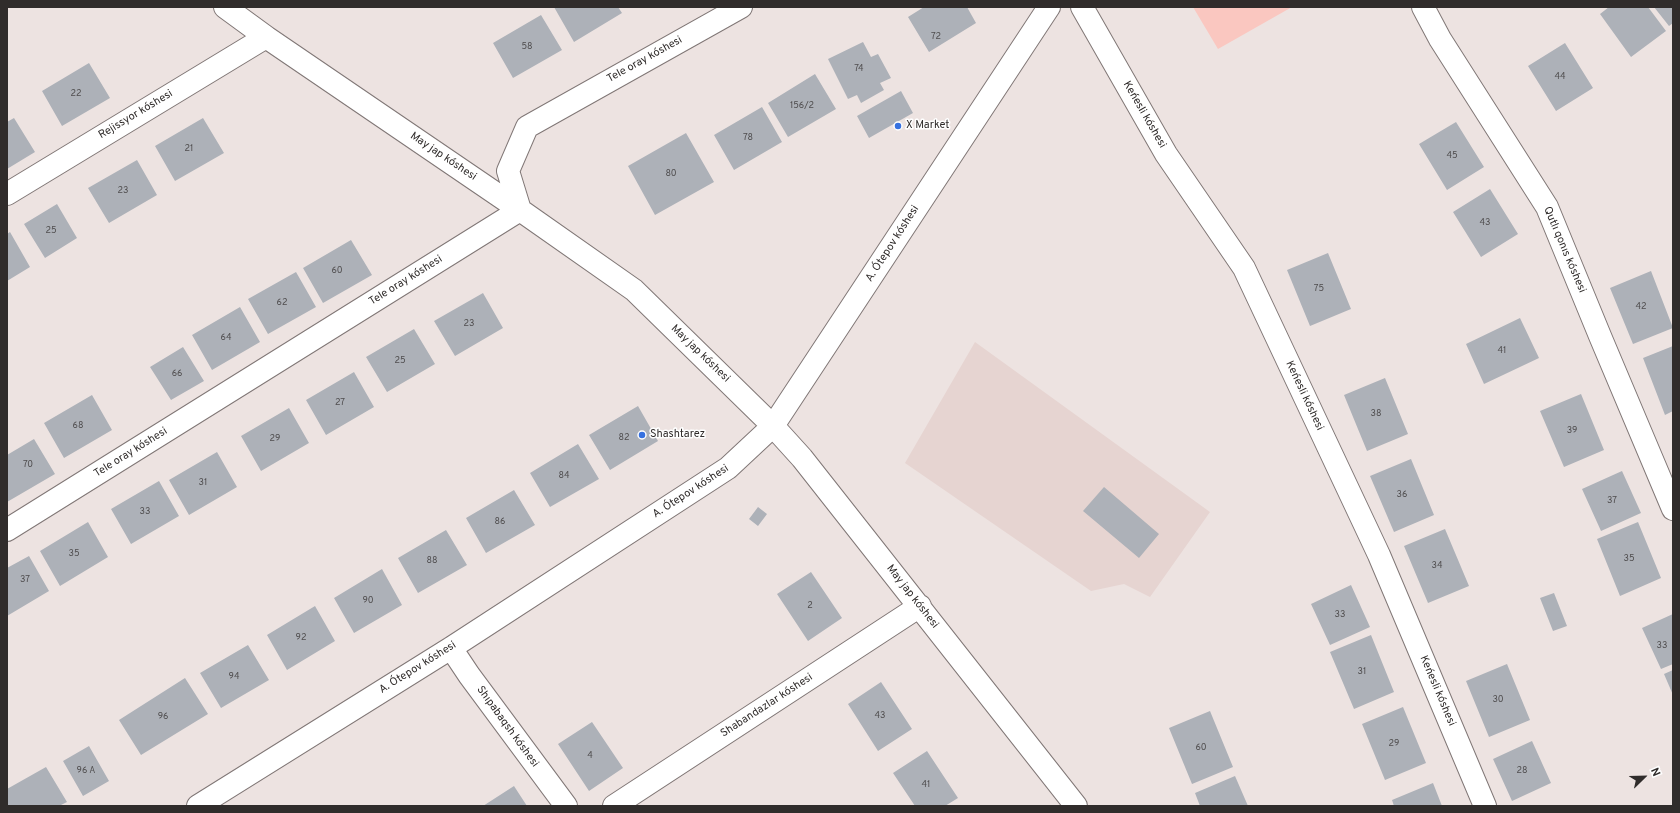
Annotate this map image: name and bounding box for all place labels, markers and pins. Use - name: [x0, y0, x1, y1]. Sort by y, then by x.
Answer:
- place label: X Market: [906, 119, 949, 133]
- marker: X Market: [893, 121, 903, 131]
- place label: Shashtarez: [650, 428, 705, 442]
- marker: Shashtarez: [637, 430, 647, 440]

